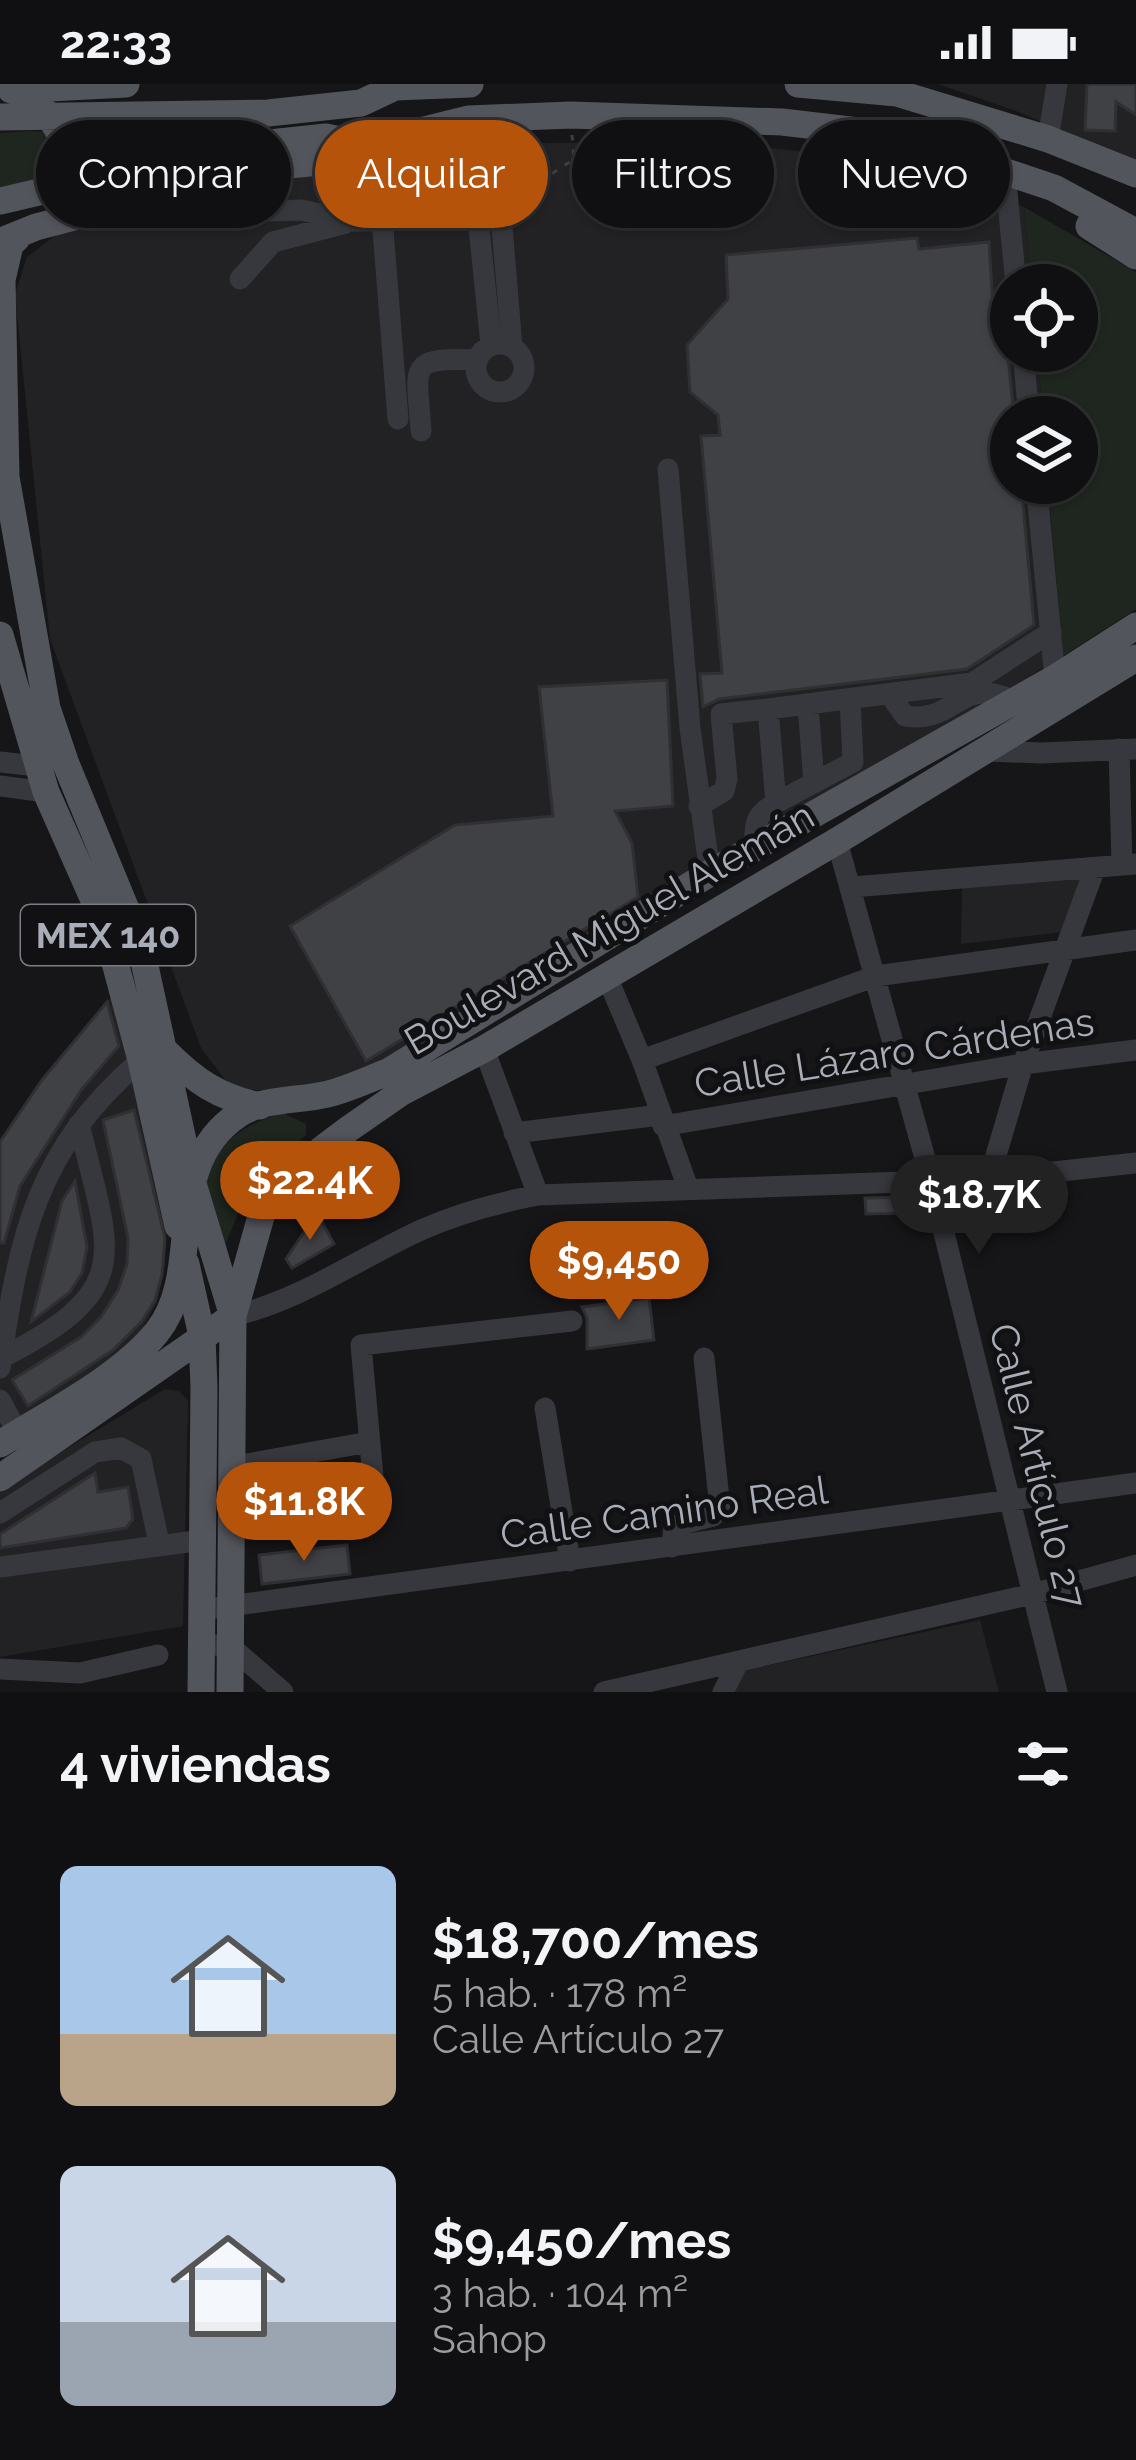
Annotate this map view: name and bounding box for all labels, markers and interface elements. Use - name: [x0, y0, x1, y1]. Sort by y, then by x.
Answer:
- text: 22:33: [60, 16, 172, 69]
- chip: Comprar: [36, 120, 291, 228]
- chip: Alquilar: [315, 120, 548, 228]
- chip: Filtros: [572, 120, 774, 228]
- chip: Nuevo: [798, 120, 1010, 228]
- map controls: [990, 264, 1098, 504]
- button: locate: [990, 264, 1098, 372]
- button: layers: [990, 396, 1098, 504]
- street label: Boulevard Miguel Alemán: [396, 792, 822, 1064]
- road number: MEX 140: [21, 905, 195, 965]
- street label: Calle Lázaro Cárdenas: [691, 998, 1097, 1106]
- pin: $22.4K: [212, 1141, 408, 1243]
- pin: $18.7K: [881, 1155, 1077, 1257]
- text: $22.4K: [247, 1157, 373, 1203]
- text: $18.7K: [917, 1171, 1041, 1217]
- pin: $9,450: [521, 1221, 717, 1323]
- text: $9,450: [557, 1237, 681, 1283]
- street label: Calle Artículo 27: [980, 1319, 1096, 1613]
- pin: $11.8K: [206, 1462, 402, 1564]
- street label: Calle Camino Real: [497, 1466, 831, 1558]
- text: $11.8K: [243, 1478, 365, 1524]
- icon: filters: [1010, 1731, 1076, 1797]
- text: 4 viviendas: [60, 1734, 331, 1794]
- text: $18,700/mes: [432, 1910, 759, 1970]
- icon: home: [156, 1914, 300, 2058]
- text: 5 hab. · 178 m²: [432, 1970, 687, 2016]
- text: Calle Artículo 27: [432, 2016, 724, 2062]
- text: $9,450/mes: [432, 2210, 732, 2270]
- icon: home: [156, 2214, 300, 2358]
- text: 3 hab. · 104 m²: [432, 2270, 688, 2316]
- text: Sahop: [432, 2316, 547, 2362]

